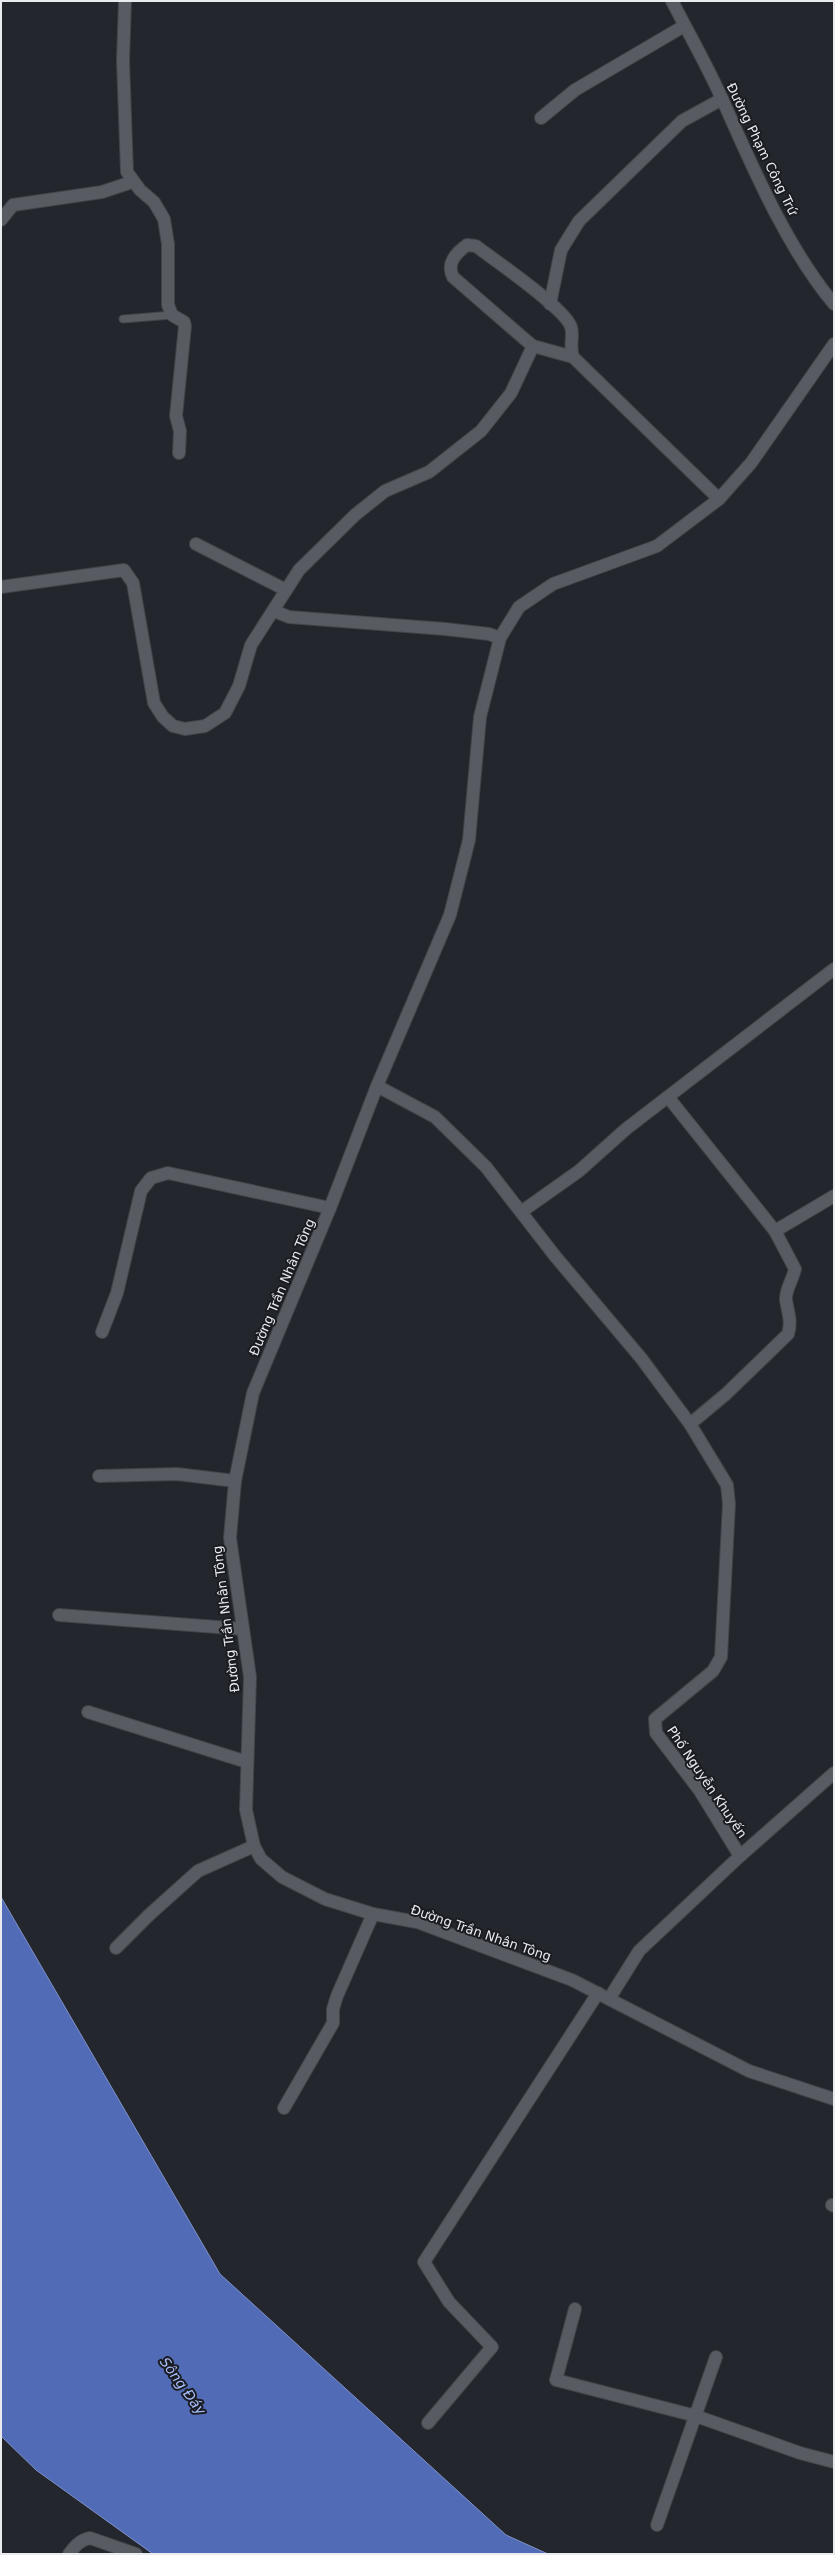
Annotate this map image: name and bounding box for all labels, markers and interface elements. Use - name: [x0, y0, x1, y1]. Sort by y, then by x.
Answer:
- street label: Đường Phạm Công Trứ: [723, 81, 801, 218]
- street label: Đường Trần Nhân Tông: [246, 1216, 318, 1358]
- street label: Đường Trần Nhân Tông: [210, 1545, 242, 1693]
- street label: Phố Nguyễn Khuyến: [664, 1723, 750, 1841]
- street label: Đường Trần Nhân Tông: [409, 1902, 553, 1964]
- water label: Sông Đáy: [157, 2354, 210, 2419]

